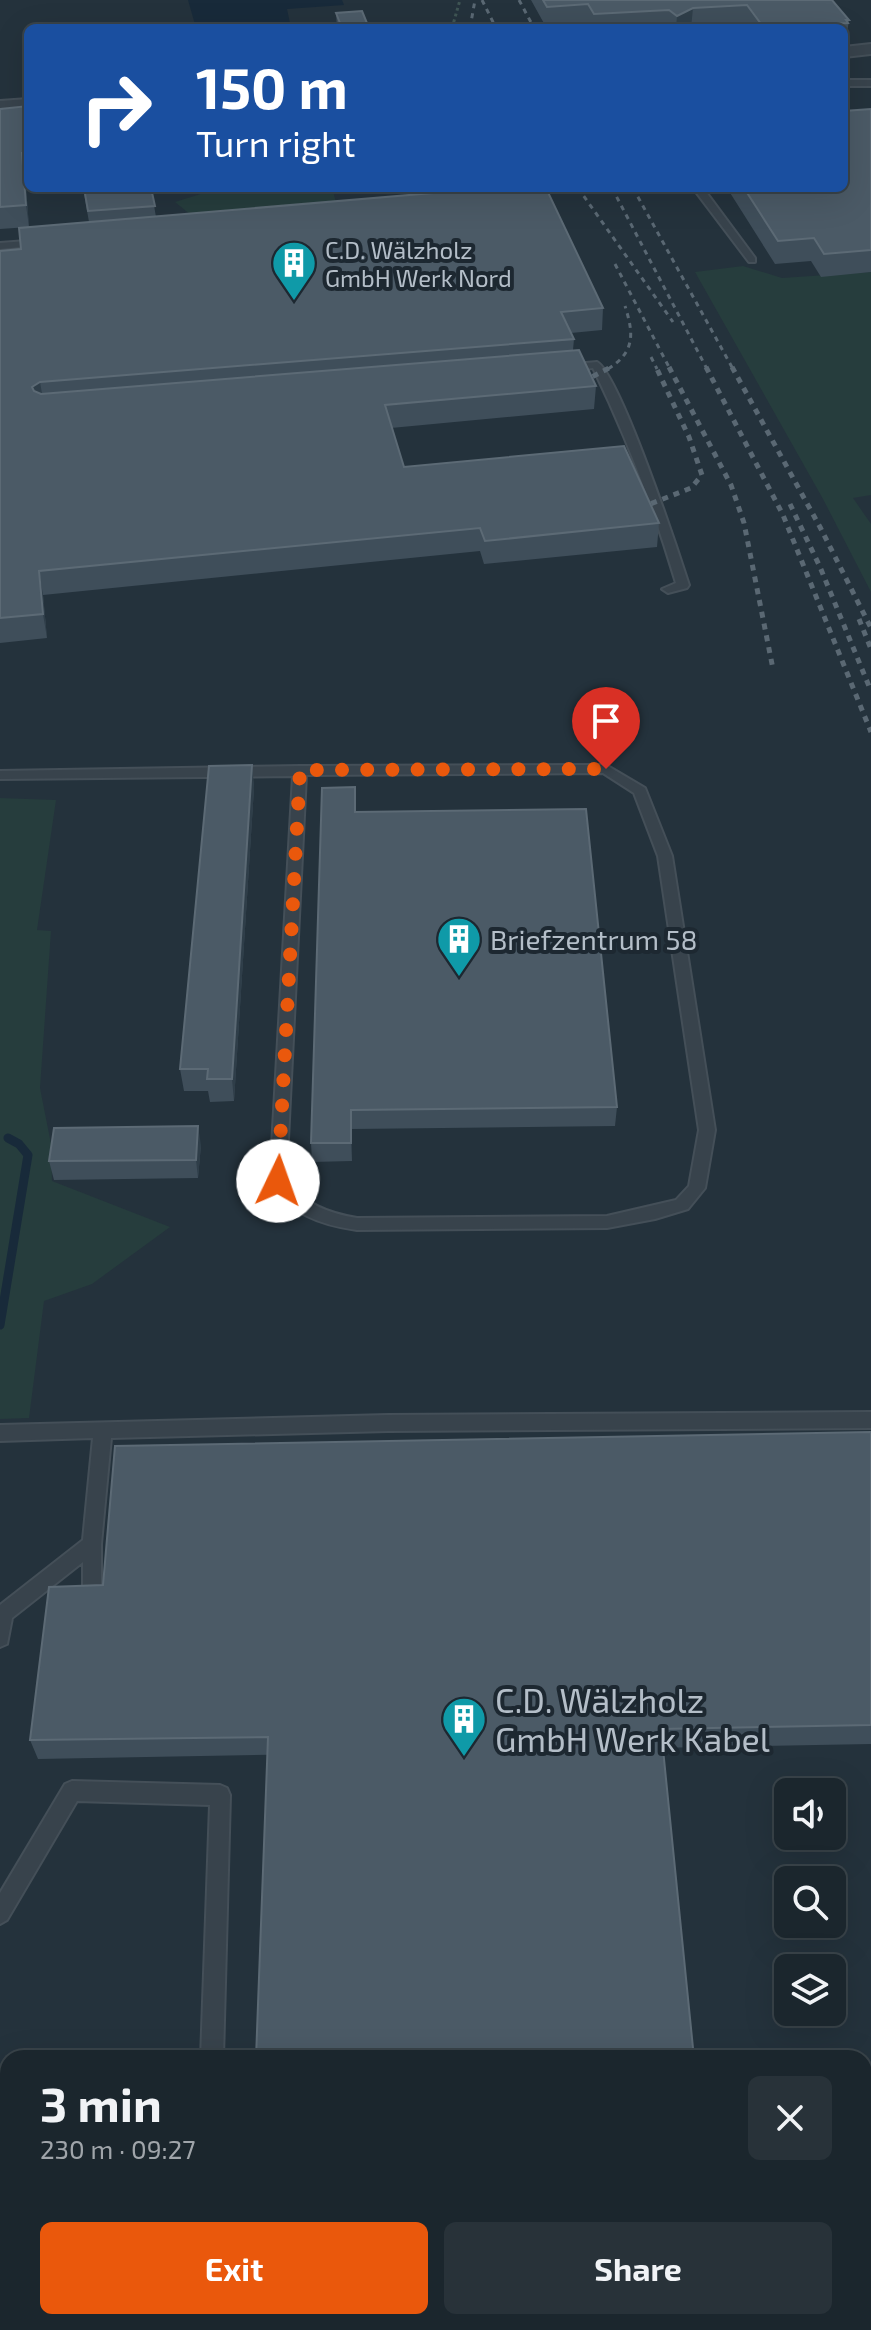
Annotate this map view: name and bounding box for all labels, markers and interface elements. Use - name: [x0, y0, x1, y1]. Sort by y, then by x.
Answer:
- text: 150 m: [196, 53, 348, 120]
- icon: right: [64, 56, 168, 160]
- text: Turn right: [196, 121, 356, 164]
- place label: C.D. Wälzholz GmbH Werk Nord: [325, 235, 512, 292]
- building icon: C.D. Wälzholz GmbH Werk Nord: [270, 239, 318, 302]
- pin: [572, 687, 640, 769]
- icon: arrive: [584, 699, 628, 743]
- building icon: Briefzentrum 58: [435, 915, 483, 978]
- place label: Briefzentrum 58: [490, 922, 697, 956]
- position arrow: [236, 1139, 320, 1223]
- place label: C.D. Wälzholz GmbH Werk Kabel: [495, 1679, 770, 1759]
- building icon: C.D. Wälzholz GmbH Werk Kabel: [440, 1695, 488, 1758]
- map controls: [774, 1778, 846, 2026]
- button: sound: [774, 1778, 846, 1850]
- button: search: [774, 1866, 846, 1938]
- button: layers: [774, 1954, 846, 2026]
- text: 3 min: [40, 2074, 162, 2132]
- button: close: [748, 2076, 832, 2160]
- text: 230 m · 09:27: [40, 2133, 196, 2164]
- button: Exit: [40, 2222, 428, 2314]
- button: Share: [444, 2222, 832, 2314]

